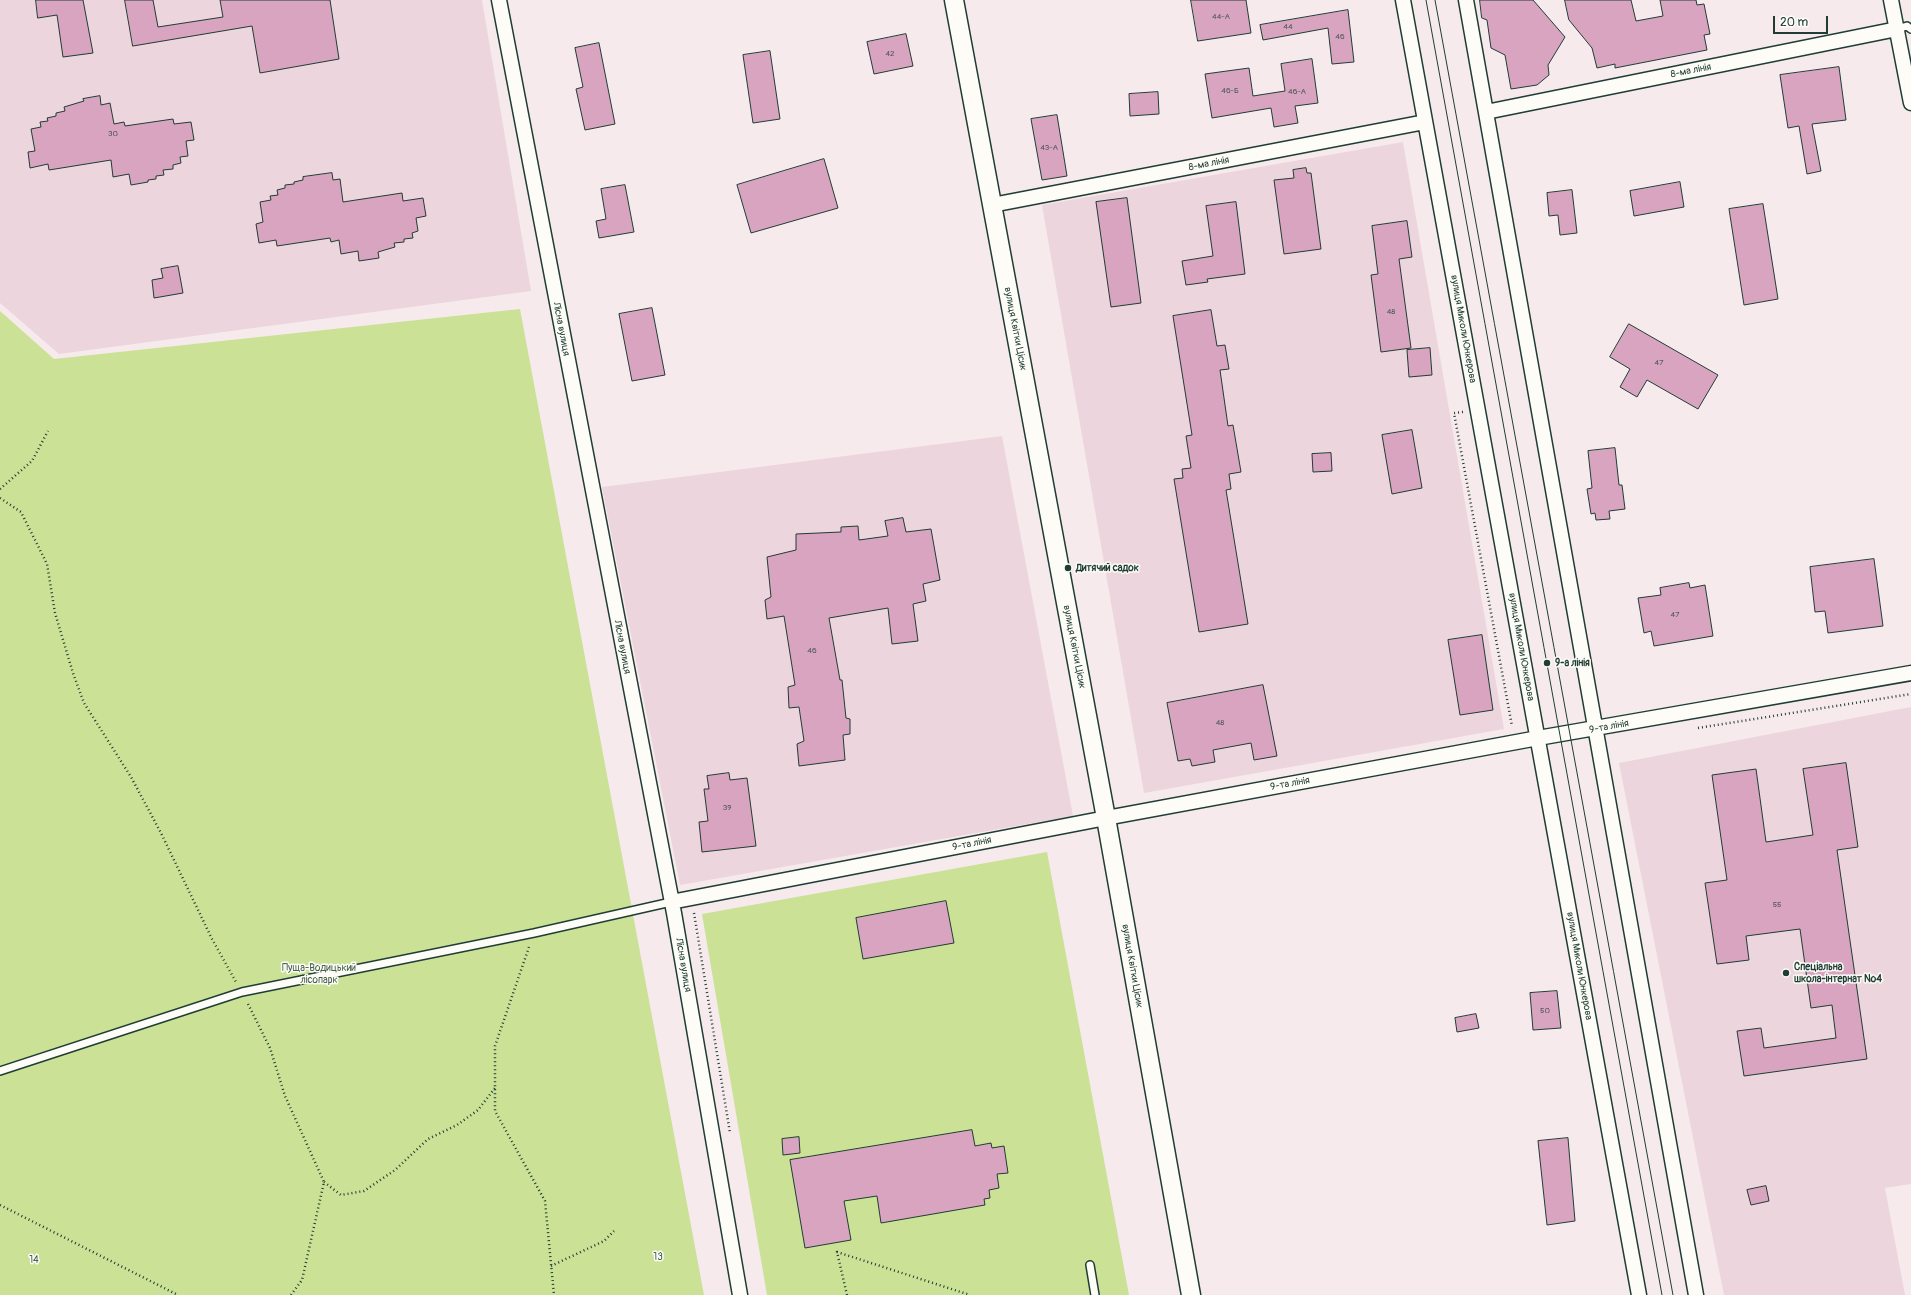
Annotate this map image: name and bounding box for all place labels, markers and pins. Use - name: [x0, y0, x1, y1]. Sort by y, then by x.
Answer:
- place label: Дитячий садок: [1076, 562, 1139, 574]
- marker: Дитячий садок: [1063, 563, 1073, 573]
- place label: 9-а лінія: [1555, 657, 1590, 669]
- marker: 9-а лінія: [1542, 658, 1552, 668]
- place label: Спеціальна школа-інтернат №4: [1794, 961, 1882, 984]
- marker: Спеціальна школа-інтернат №4: [1781, 968, 1791, 978]

